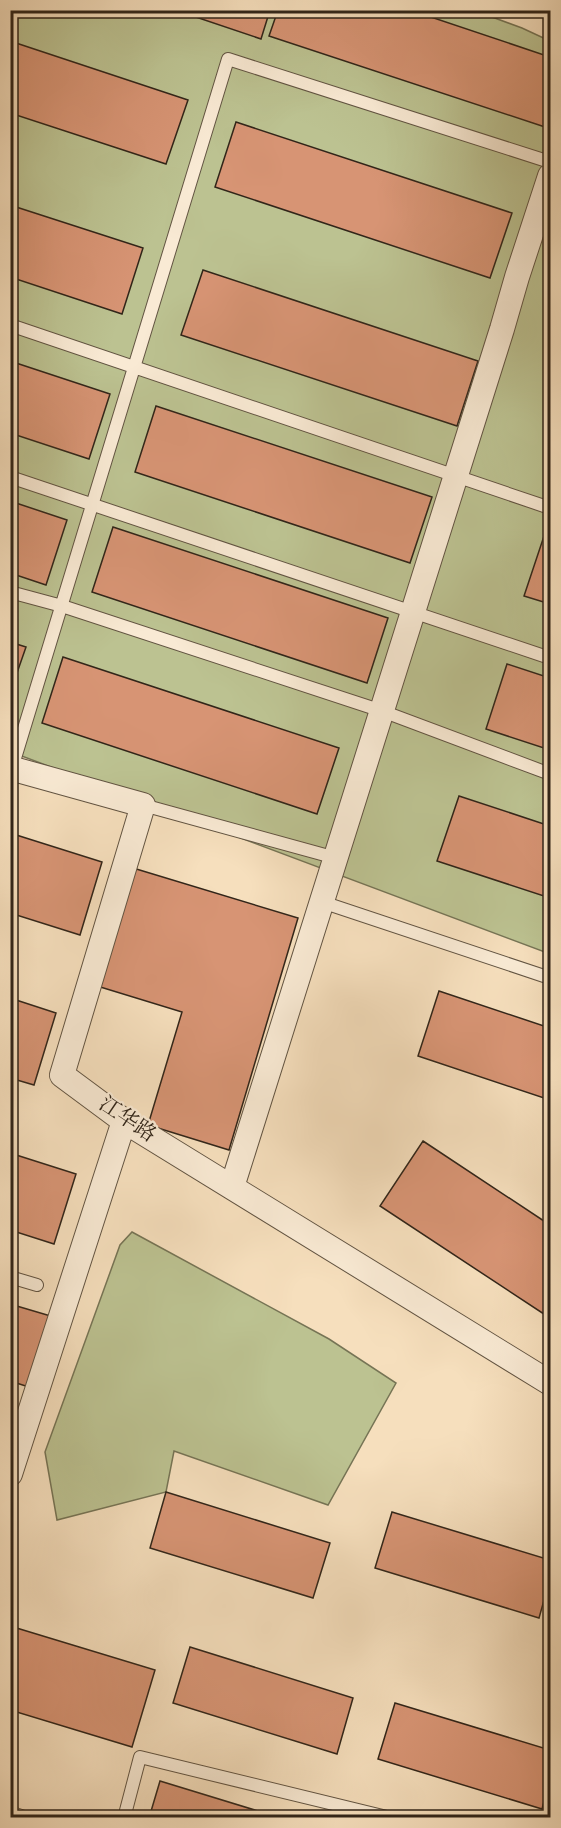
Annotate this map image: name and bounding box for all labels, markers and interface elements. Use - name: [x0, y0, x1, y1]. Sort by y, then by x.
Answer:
- street label: 江华路: [95, 1092, 160, 1146]

